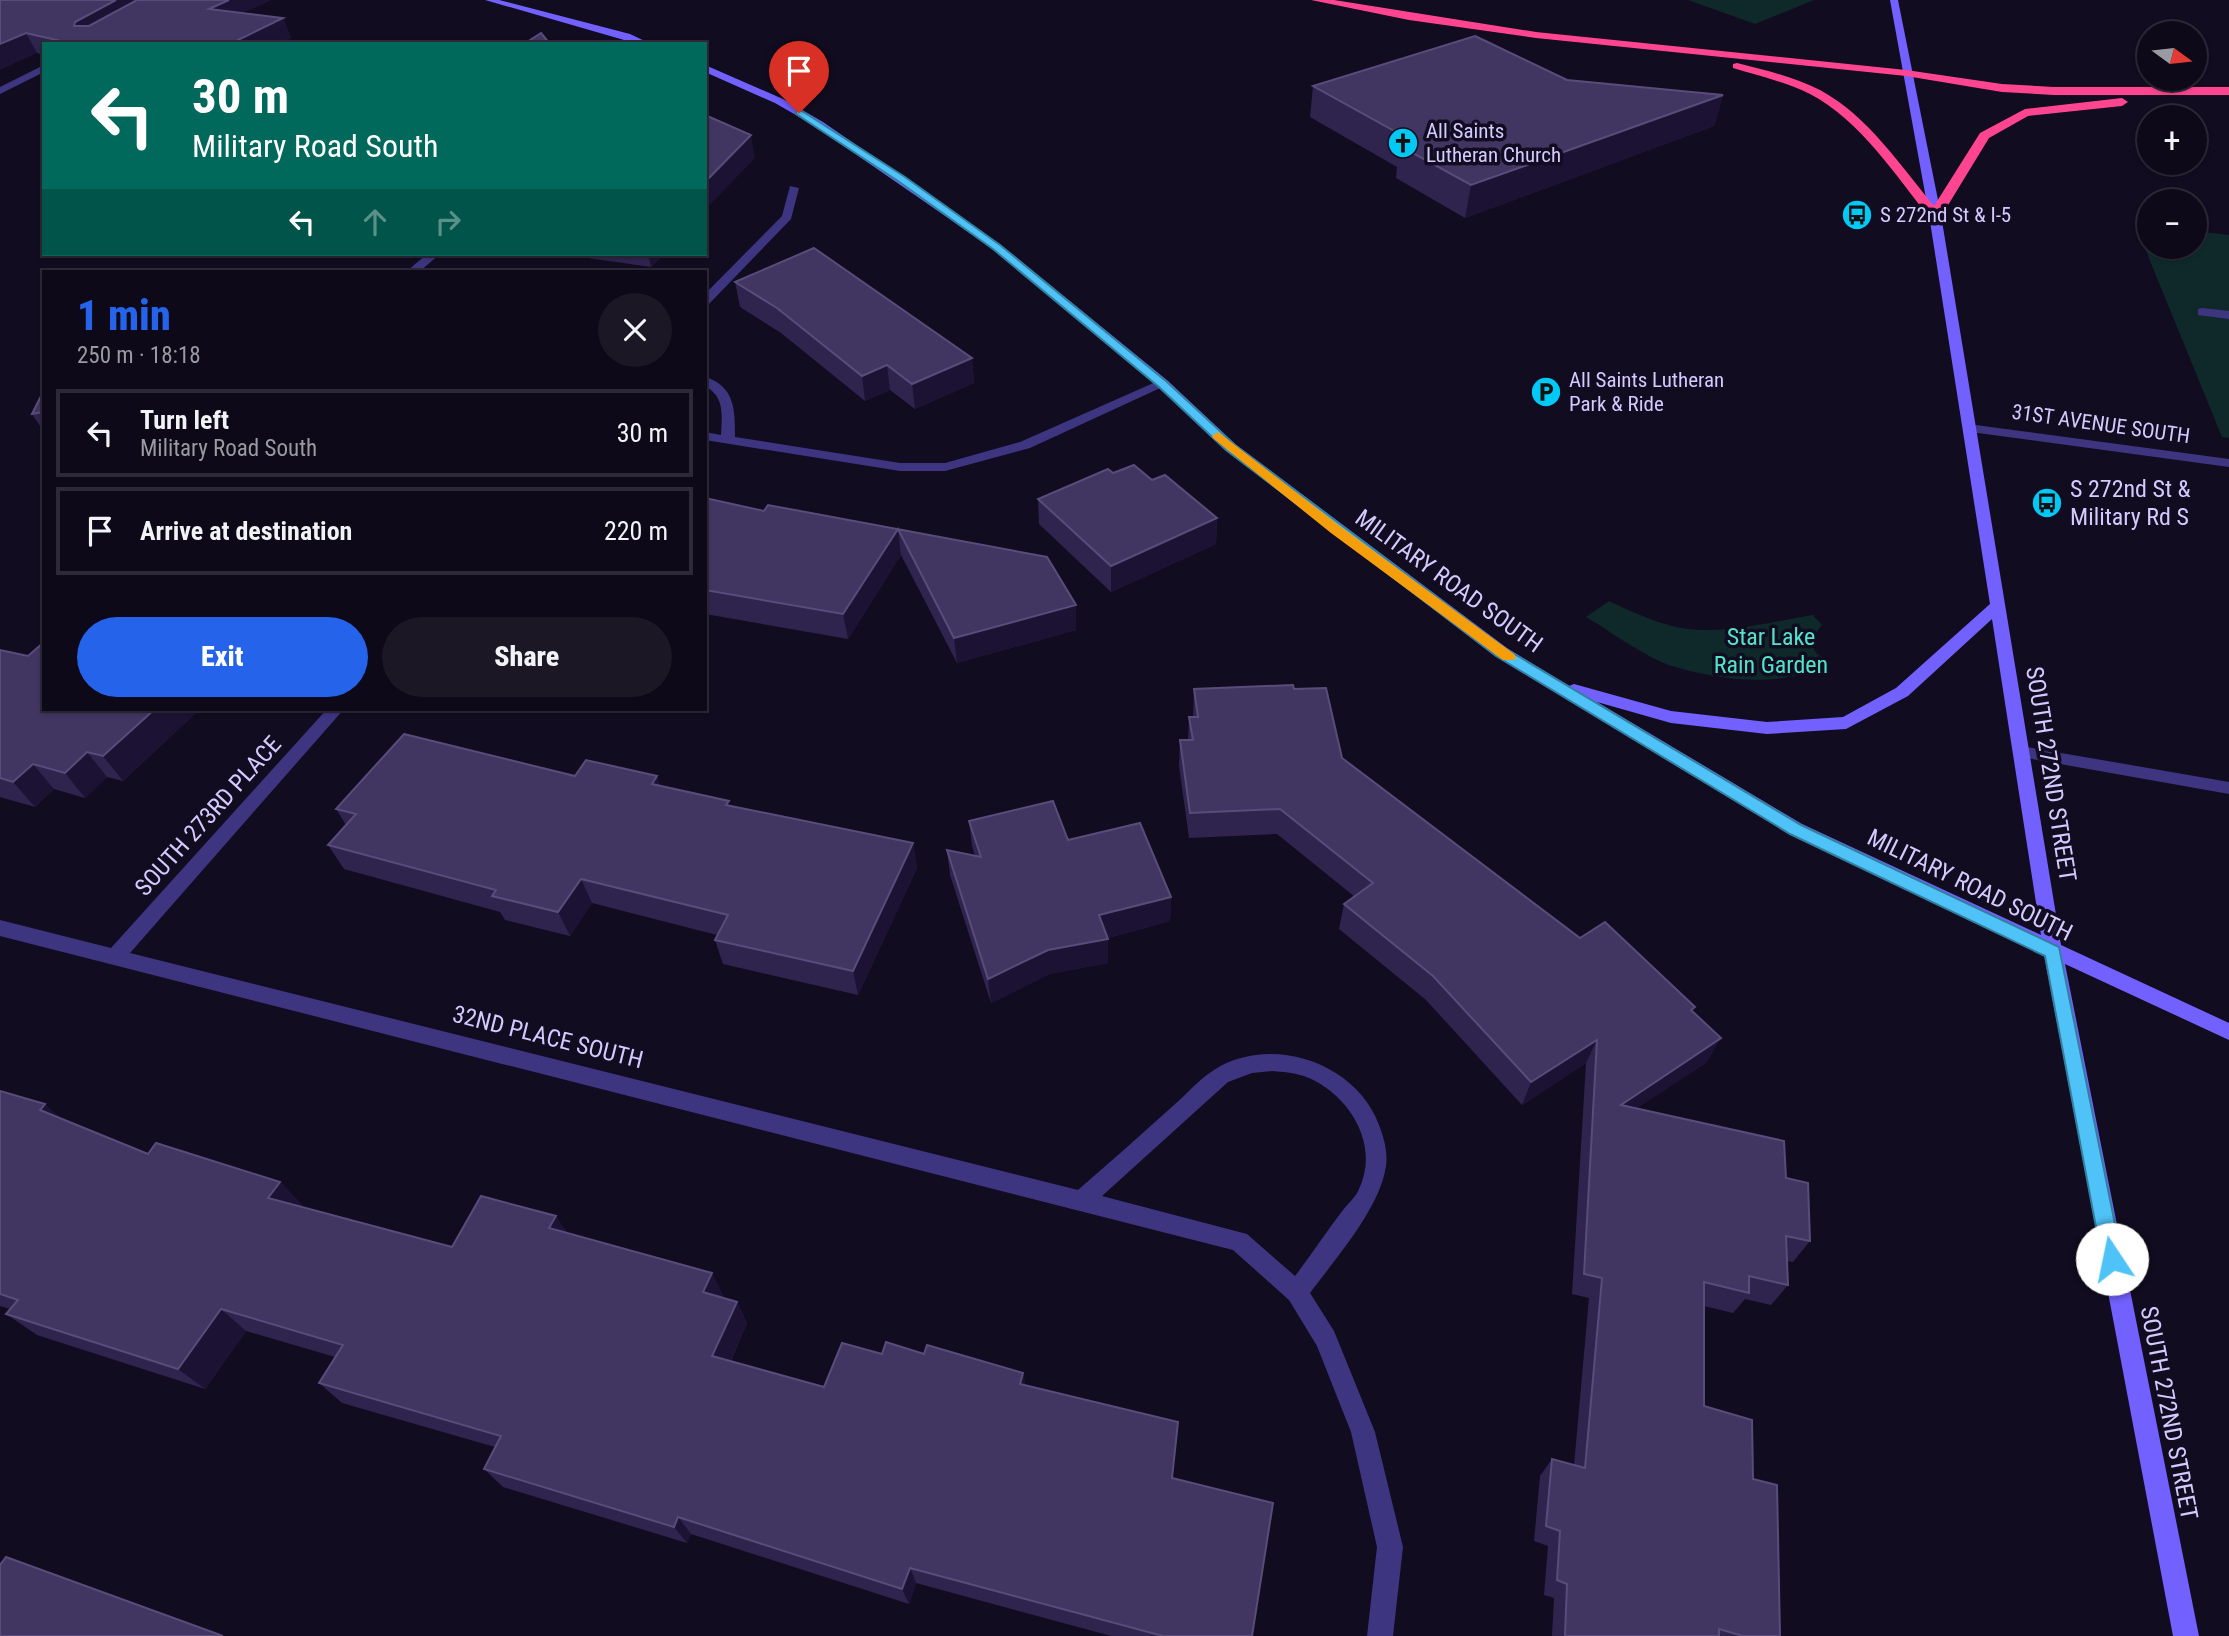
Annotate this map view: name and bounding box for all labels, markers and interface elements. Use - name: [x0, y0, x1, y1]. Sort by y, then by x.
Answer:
- north arrow: [2137, 21, 2207, 91]
- map controls: [2137, 21, 2207, 259]
- pin: [769, 41, 829, 113]
- icon: arrive: [780, 52, 818, 90]
- text: 30 m: [192, 68, 289, 125]
- icon: left: [77, 70, 168, 161]
- button: +: [2137, 105, 2207, 175]
- place label: All Saints Lutheran Church: [1426, 119, 1561, 167]
- church icon: All Saints Lutheran Church: [1386, 126, 1420, 160]
- text: Military Road South: [192, 127, 438, 165]
- button: −: [2137, 189, 2207, 259]
- bus stop icon: S 272nd St & I-5: [1840, 198, 1874, 232]
- icon: left: [283, 203, 321, 241]
- icon: ahead: [356, 203, 394, 241]
- icon: right: [429, 203, 467, 241]
- place label: S 272nd St & I-5: [1880, 203, 2011, 227]
- text: 1 min: [77, 291, 171, 340]
- button: close: [598, 293, 672, 367]
- text: 250 m · 18:18: [77, 342, 201, 369]
- place label: All Saints Lutheran Park & Ride: [1569, 368, 1724, 416]
- parking icon: All Saints Lutheran Park & Ride: [1529, 375, 1563, 409]
- street label: 31ST AVENUE SOUTH: [2010, 400, 2192, 448]
- text: Turn left: [140, 405, 229, 435]
- icon: left: [81, 414, 119, 452]
- text: 30 m: [617, 418, 668, 448]
- text: Military Road South: [140, 435, 317, 462]
- place label: S 272nd St & Military Rd S: [2070, 475, 2191, 531]
- bus stop icon: S 272nd St & Military Rd S: [2030, 486, 2064, 520]
- street label: MILITARY ROAD SOUTH: [1350, 504, 1548, 658]
- icon: arrive: [81, 512, 119, 550]
- text: Arrive at destination: [140, 516, 352, 546]
- text: 220 m: [604, 516, 668, 546]
- button: Exit: [77, 617, 368, 697]
- button: Share: [382, 617, 672, 697]
- park label: Star Lake Rain Garden: [1714, 623, 1828, 679]
- street label: SOUTH 272ND STREET: [2020, 665, 2082, 883]
- street label: SOUTH 273RD PLACE: [129, 730, 287, 902]
- street label: MILITARY ROAD SOUTH: [1863, 823, 2077, 947]
- street label: 32ND PLACE SOUTH: [450, 1000, 646, 1074]
- position arrow: [2075, 1222, 2149, 1296]
- street label: SOUTH 272ND STREET: [2135, 1304, 2203, 1522]

